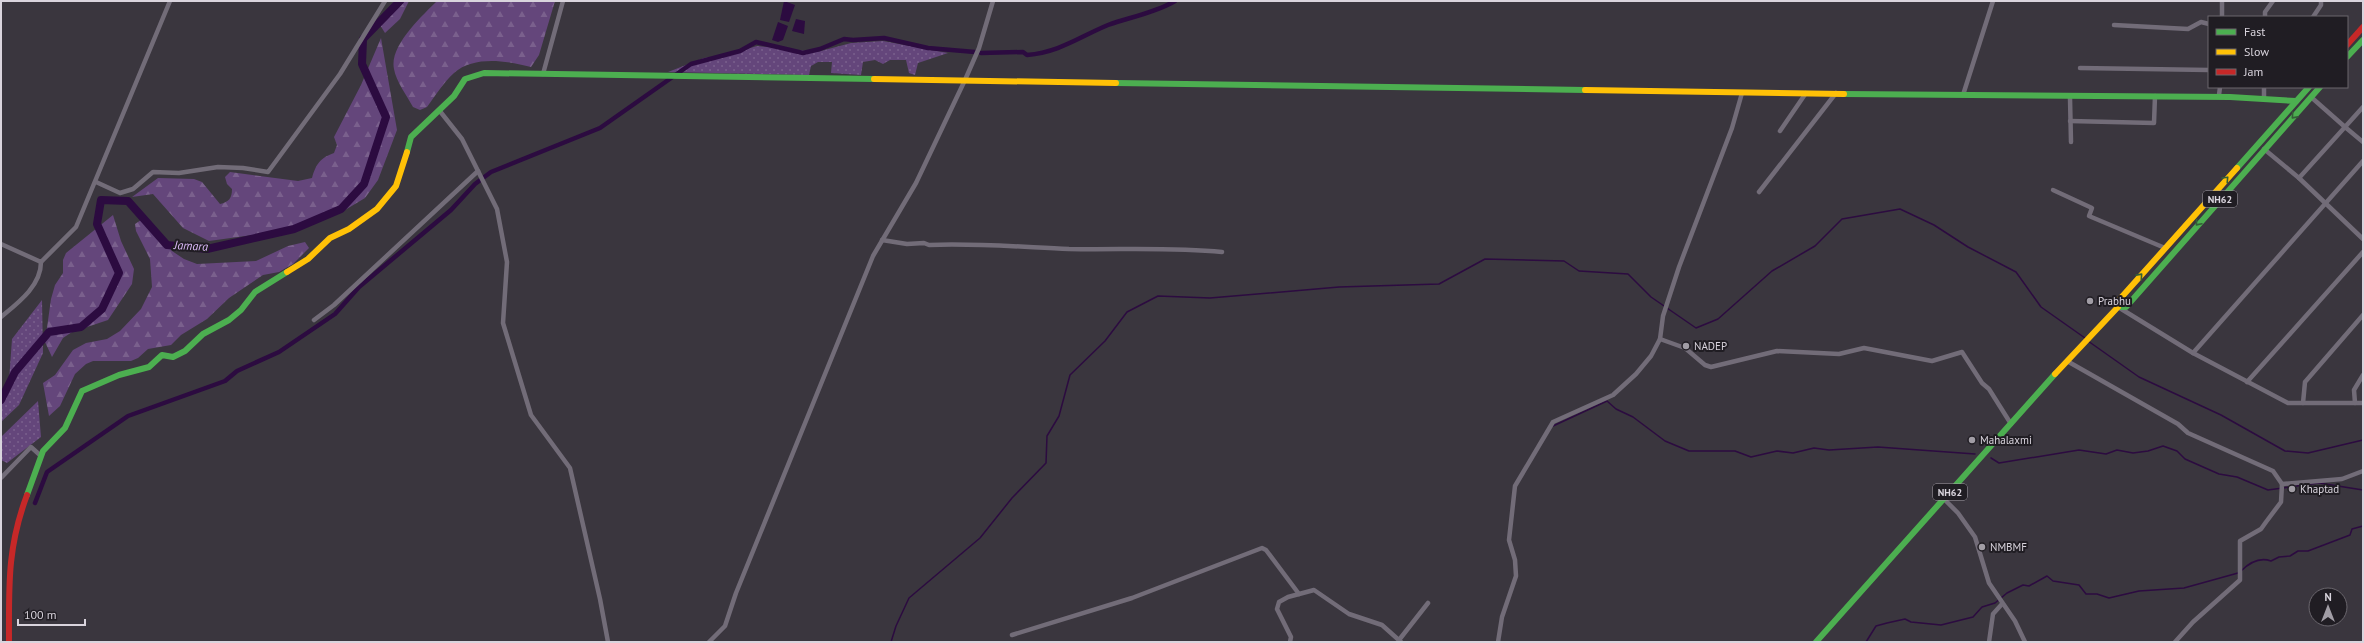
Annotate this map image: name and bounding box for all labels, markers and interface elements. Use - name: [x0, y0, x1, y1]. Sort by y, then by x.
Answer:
- legend: [2208, 16, 2348, 88]
- text: Fast: [2244, 24, 2265, 39]
- text: Slow: [2244, 44, 2269, 59]
- text: Jam: [2243, 64, 2263, 79]
- one-way arrow: [2291, 111, 2299, 119]
- one-way arrow: [2222, 176, 2229, 184]
- road number: NH62: [2203, 191, 2237, 207]
- one-way arrow: [2195, 218, 2203, 226]
- water label: Jamara: [173, 237, 209, 254]
- one-way arrow: [2135, 274, 2142, 281]
- place label: Prabhu: [2098, 294, 2131, 308]
- marker: Prabhu: [2085, 296, 2095, 306]
- place label: NADEP: [1694, 339, 1727, 353]
- marker: NADEP: [1681, 341, 1691, 351]
- place label: Mahalaxmi: [1980, 433, 2032, 447]
- marker: Mahalaxmi: [1967, 435, 1977, 445]
- place label: Khaptad: [2300, 482, 2339, 496]
- road number: NH62: [1933, 484, 1967, 500]
- marker: Khaptad: [2287, 484, 2297, 494]
- place label: NMBMF: [1990, 540, 2027, 554]
- marker: NMBMF: [1977, 542, 1987, 552]
- north arrow: [2308, 587, 2348, 627]
- text: N: [2324, 590, 2332, 604]
- scale bar: [18, 601, 85, 627]
- text: 100 m: [24, 607, 57, 622]

